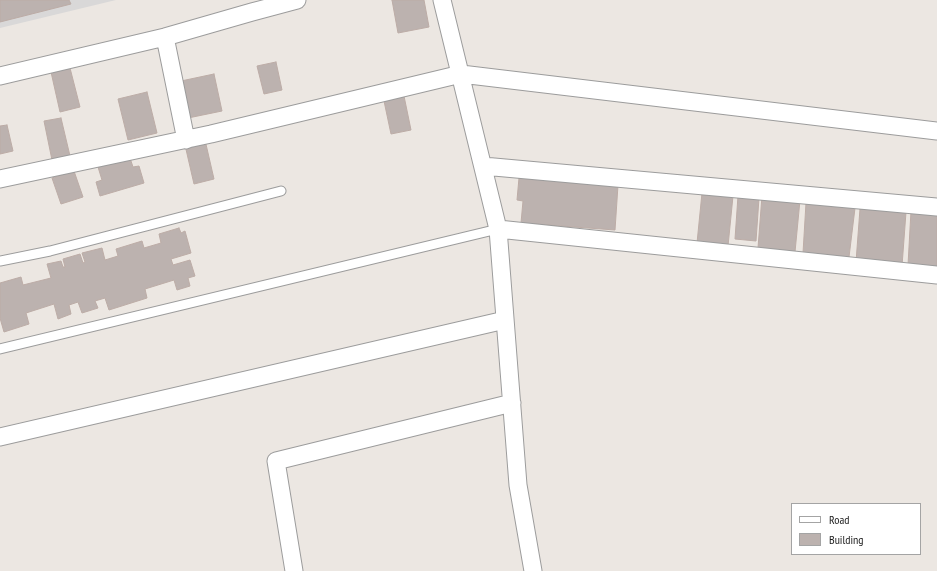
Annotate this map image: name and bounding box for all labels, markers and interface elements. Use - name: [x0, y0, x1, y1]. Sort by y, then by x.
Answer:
- legend: [791, 503, 921, 555]
- text: Road: [829, 512, 849, 527]
- text: Building: [829, 532, 864, 547]

